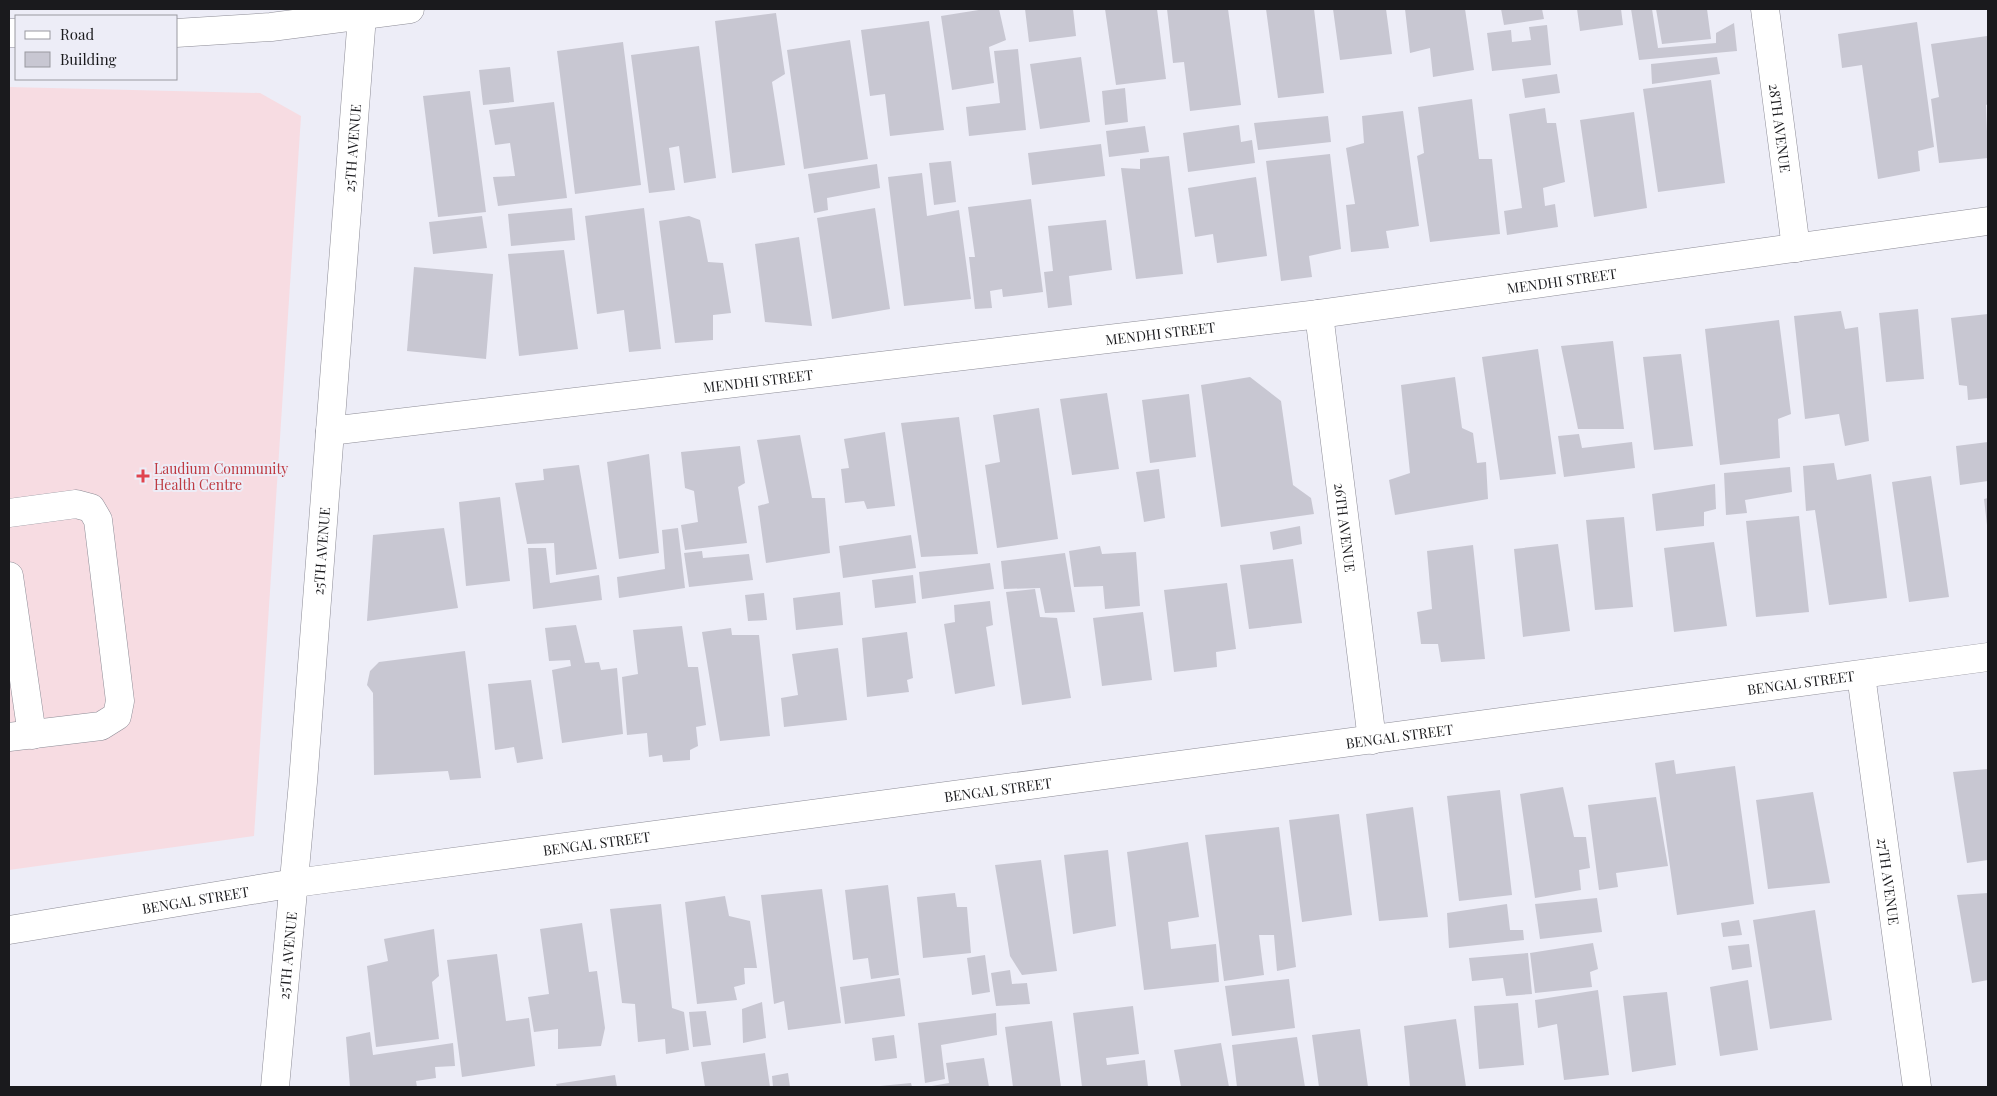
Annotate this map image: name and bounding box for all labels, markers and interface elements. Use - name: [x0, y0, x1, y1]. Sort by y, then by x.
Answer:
- legend: [15, 15, 178, 80]
- text: Road: [60, 24, 94, 44]
- text: Building: [60, 49, 117, 69]
- street label: 28TH AVENUE: [1765, 82, 1796, 174]
- street label: 25TH AVENUE: [339, 103, 365, 193]
- street label: MENDHI STREET: [1506, 263, 1618, 297]
- street label: MENDHI STREET: [1104, 317, 1217, 349]
- street label: MENDHI STREET: [702, 364, 814, 396]
- place label: Laudium Community Health Centre: [154, 459, 288, 494]
- marker: Laudium Community Health Centre: [136, 469, 150, 483]
- street label: 26TH AVENUE: [1331, 482, 1361, 573]
- street label: 25TH AVENUE: [308, 506, 334, 596]
- street label: BENGAL STREET: [1746, 665, 1856, 699]
- street label: BENGAL STREET: [1344, 719, 1455, 752]
- street label: BENGAL STREET: [943, 773, 1053, 806]
- street label: BENGAL STREET: [542, 826, 652, 859]
- street label: 27TH AVENUE: [1874, 836, 1904, 926]
- street label: BENGAL STREET: [141, 881, 251, 917]
- street label: 25TH AVENUE: [274, 911, 301, 1000]

